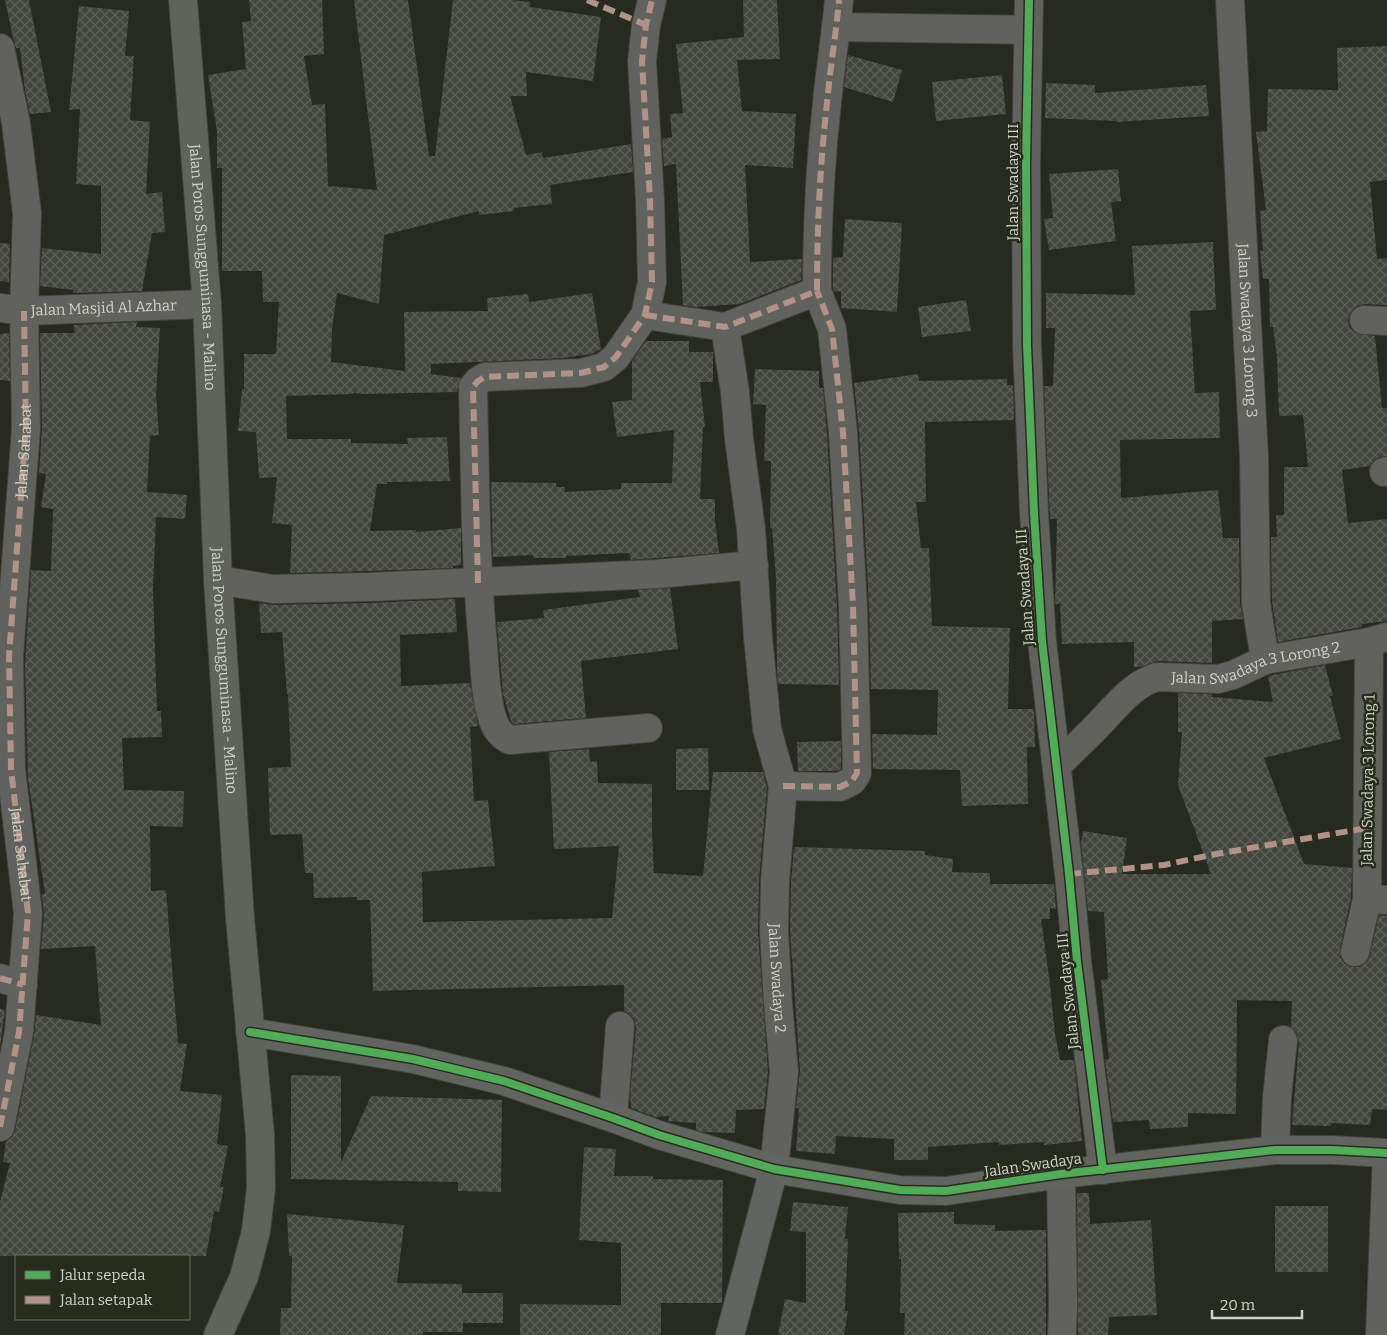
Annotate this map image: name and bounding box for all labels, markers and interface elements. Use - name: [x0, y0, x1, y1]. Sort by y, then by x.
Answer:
- street label: Jalan Swadaya III: [1004, 123, 1022, 242]
- street label: Jalan Poros Sungguminasa - Malino: [185, 142, 219, 391]
- street label: Jalan Swadaya 3 Lorong 3: [1234, 242, 1261, 418]
- street label: Jalan Masjid Al Azhar: [29, 296, 177, 320]
- street label: Jalan Sahabat: [12, 403, 35, 500]
- street label: Jalan Swadaya III: [1012, 528, 1038, 647]
- street label: Jalan Poros Sungguminasa - Malino: [208, 546, 241, 794]
- street label: Jalan Swadaya 3 Lorong 2: [1170, 638, 1341, 688]
- street label: Jalan Swadaya 3 Lorong 1: [1357, 694, 1378, 867]
- street label: Jalan Sahabat: [6, 805, 36, 903]
- street label: Jalan Swadaya 2: [765, 922, 790, 1033]
- street label: Jalan Swadaya III: [1053, 932, 1083, 1051]
- street label: Jalan Swadaya: [982, 1149, 1083, 1181]
- legend: [15, 1255, 190, 1320]
- text: Jalur sepeda: [59, 1266, 146, 1284]
- scale bar: [1212, 1288, 1302, 1320]
- text: Jalan setapak: [59, 1291, 153, 1309]
- text: 20 m: [1220, 1296, 1256, 1314]

